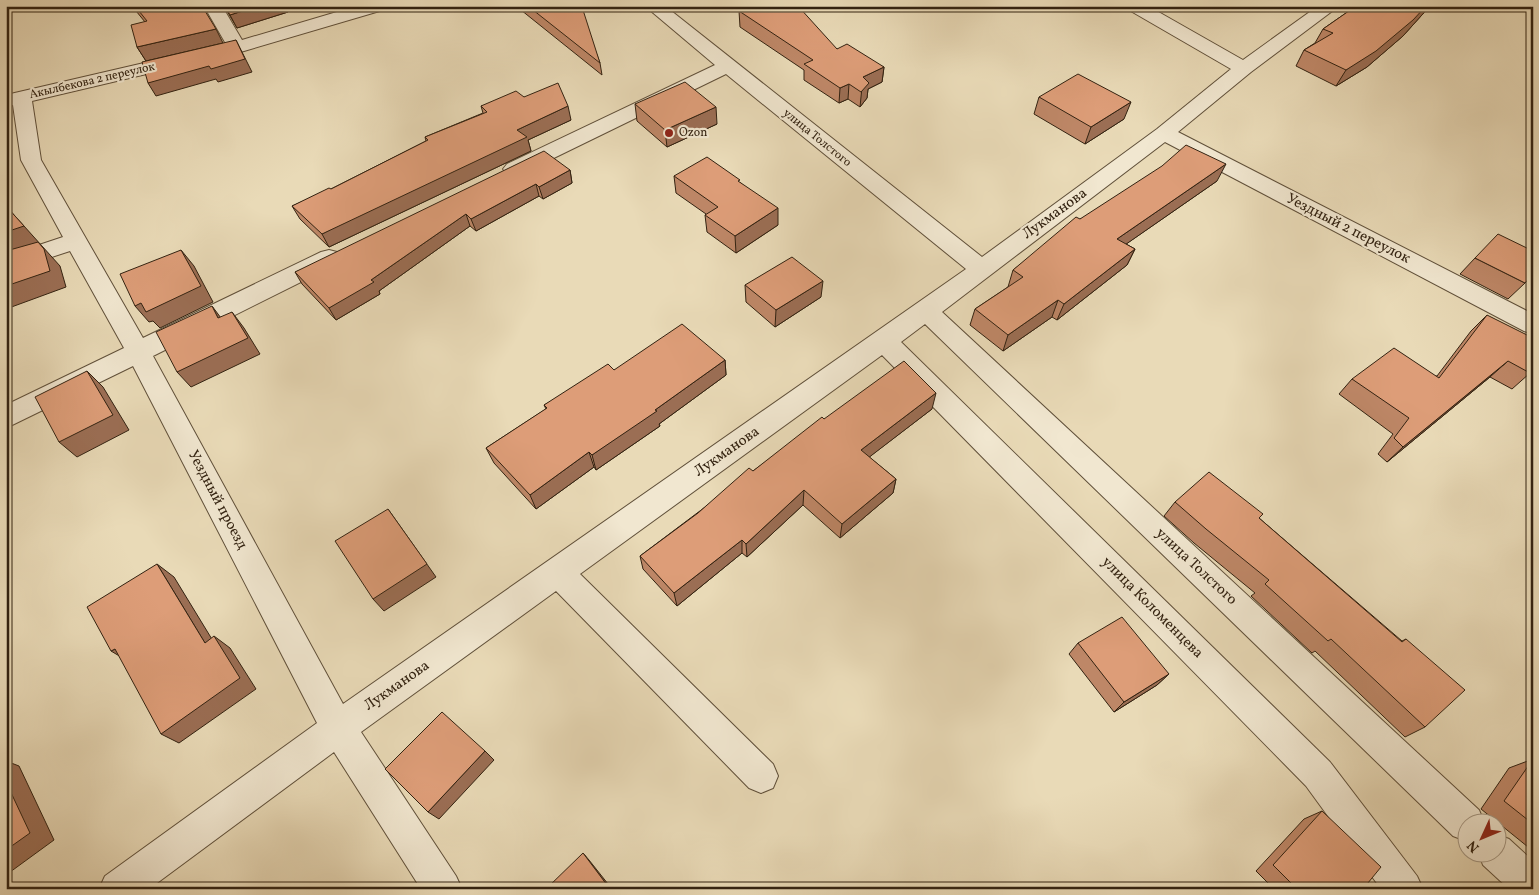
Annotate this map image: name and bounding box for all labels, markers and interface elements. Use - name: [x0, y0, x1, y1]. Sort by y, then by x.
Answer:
- street label: Акылбекова 2 переулок: [28, 59, 157, 103]
- street label: улица Толстого: [779, 105, 855, 171]
- place label: Ozon: [679, 125, 707, 141]
- marker: Ozon: [663, 127, 675, 139]
- street label: Лукманова: [1018, 183, 1092, 245]
- street label: Уездный 2 переулок: [1282, 189, 1414, 269]
- street label: Лукманова: [690, 422, 764, 482]
- street label: Уездный проезд: [182, 447, 252, 554]
- street label: улица Толстого: [1150, 524, 1242, 610]
- street label: улица Коломенцева: [1096, 552, 1208, 664]
- street label: Лукманова: [360, 656, 434, 716]
- north arrow: [1456, 812, 1506, 862]
- text: N: [1463, 836, 1484, 856]

